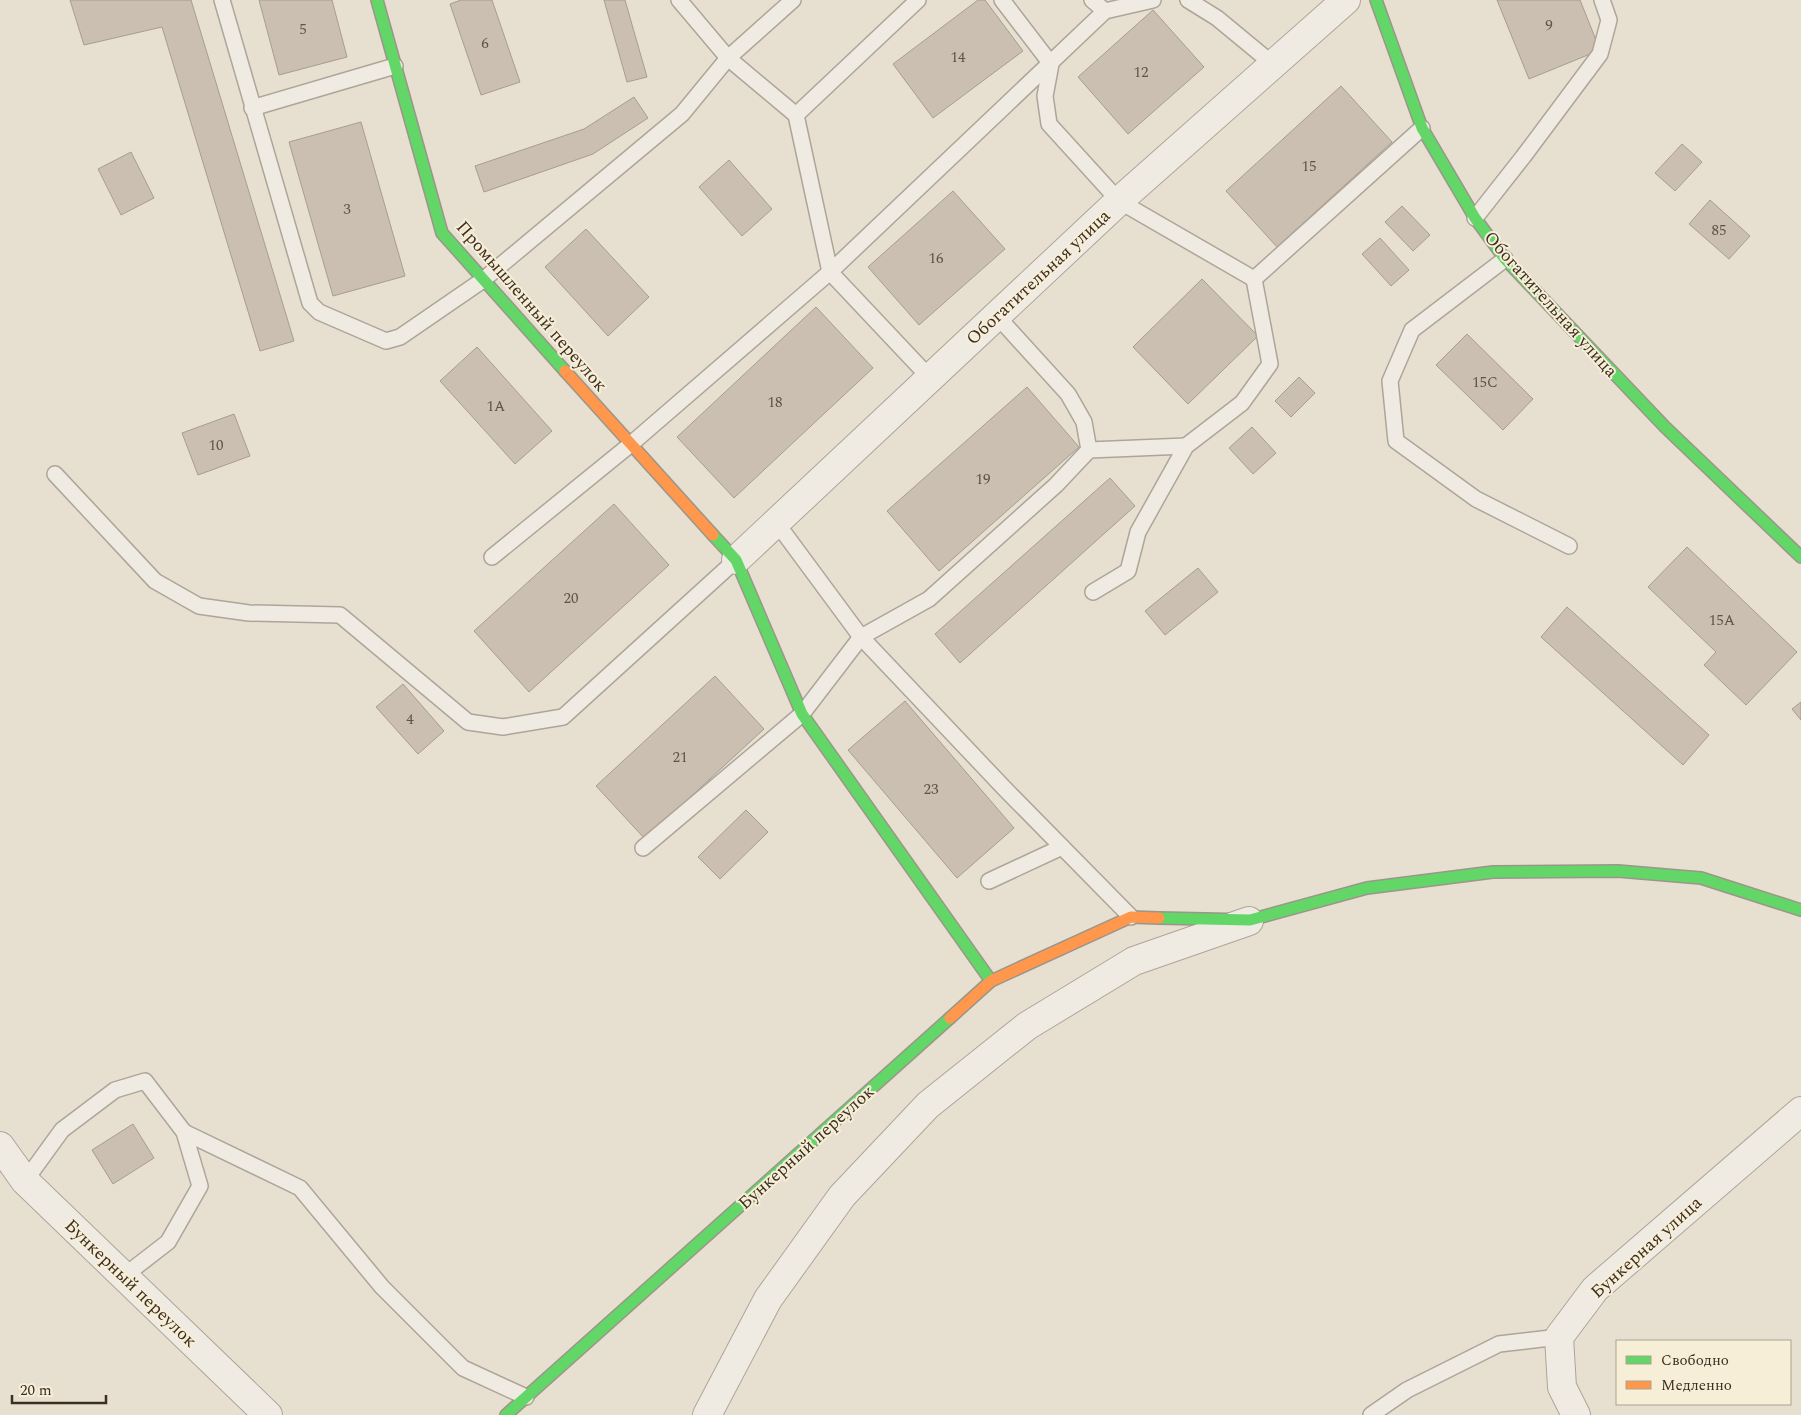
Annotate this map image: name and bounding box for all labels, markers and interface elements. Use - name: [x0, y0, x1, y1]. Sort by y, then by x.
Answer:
- house number: 9: [1545, 14, 1553, 37]
- house number: 5: [299, 18, 307, 41]
- house number: 6: [481, 32, 489, 55]
- house number: 14: [950, 46, 966, 69]
- house number: 12: [1133, 61, 1149, 84]
- house number: 15: [1301, 155, 1317, 178]
- house number: 3: [343, 198, 351, 221]
- street label: Обогатительная улица: [960, 203, 1117, 352]
- street label: Промышленный переулок: [450, 215, 614, 398]
- house number: 85: [1711, 219, 1727, 242]
- street label: Обогатительная улица: [1477, 225, 1624, 384]
- house number: 16: [928, 247, 944, 270]
- house number: 15С: [1472, 371, 1498, 394]
- house number: 18: [767, 391, 783, 414]
- house number: 1А: [487, 395, 505, 418]
- house number: 10: [208, 434, 224, 457]
- house number: 19: [975, 468, 991, 491]
- house number: 20: [563, 587, 579, 610]
- house number: 15А: [1709, 609, 1735, 632]
- house number: 4: [406, 708, 414, 731]
- house number: 21: [672, 746, 688, 769]
- house number: 23: [923, 778, 939, 801]
- street label: Бункерный переулок: [732, 1079, 881, 1216]
- street label: Бункерная улица: [1585, 1190, 1708, 1305]
- street label: Бункерный переулок: [58, 1213, 203, 1354]
- legend: [1616, 1340, 1791, 1405]
- text: Свободно: [1661, 1349, 1729, 1372]
- scale bar: [12, 1372, 106, 1404]
- text: Медленно: [1661, 1374, 1732, 1397]
- text: 20 m: [20, 1379, 52, 1402]

